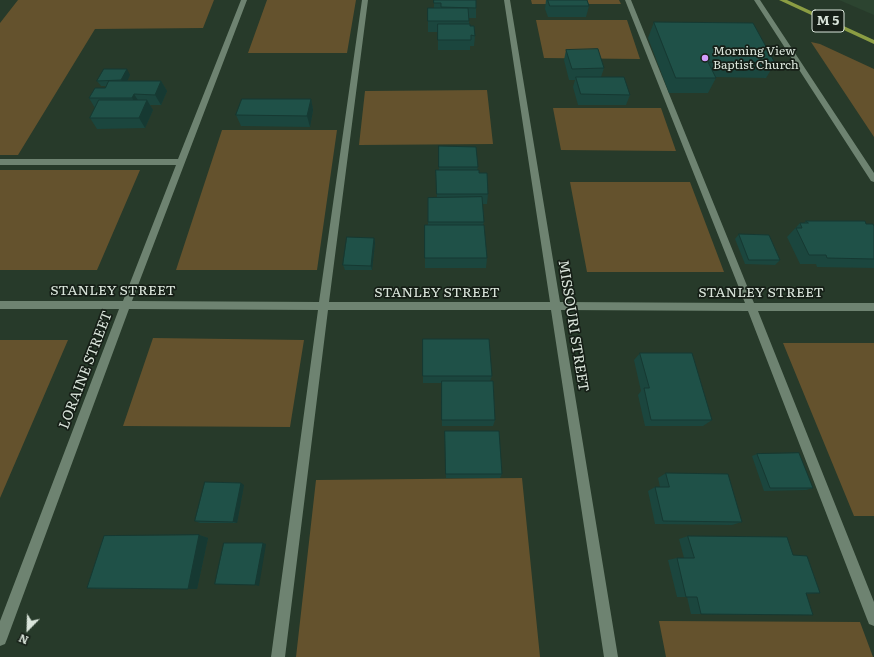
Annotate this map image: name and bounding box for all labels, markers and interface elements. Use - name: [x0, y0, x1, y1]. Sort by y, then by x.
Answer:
- road number: M 5: [812, 10, 844, 32]
- place label: Morning View Baptist Church: [713, 44, 799, 72]
- marker: Morning View Baptist Church: [700, 53, 710, 63]
- street label: MISSOURI STREET: [554, 259, 592, 393]
- street label: STANLEY STREET: [50, 283, 176, 299]
- street label: STANLEY STREET: [374, 285, 500, 301]
- street label: STANLEY STREET: [698, 285, 824, 301]
- street label: LORAINE STREET: [56, 309, 116, 431]
- north arrow: [8, 609, 48, 649]
- text: N: [16, 631, 31, 649]

